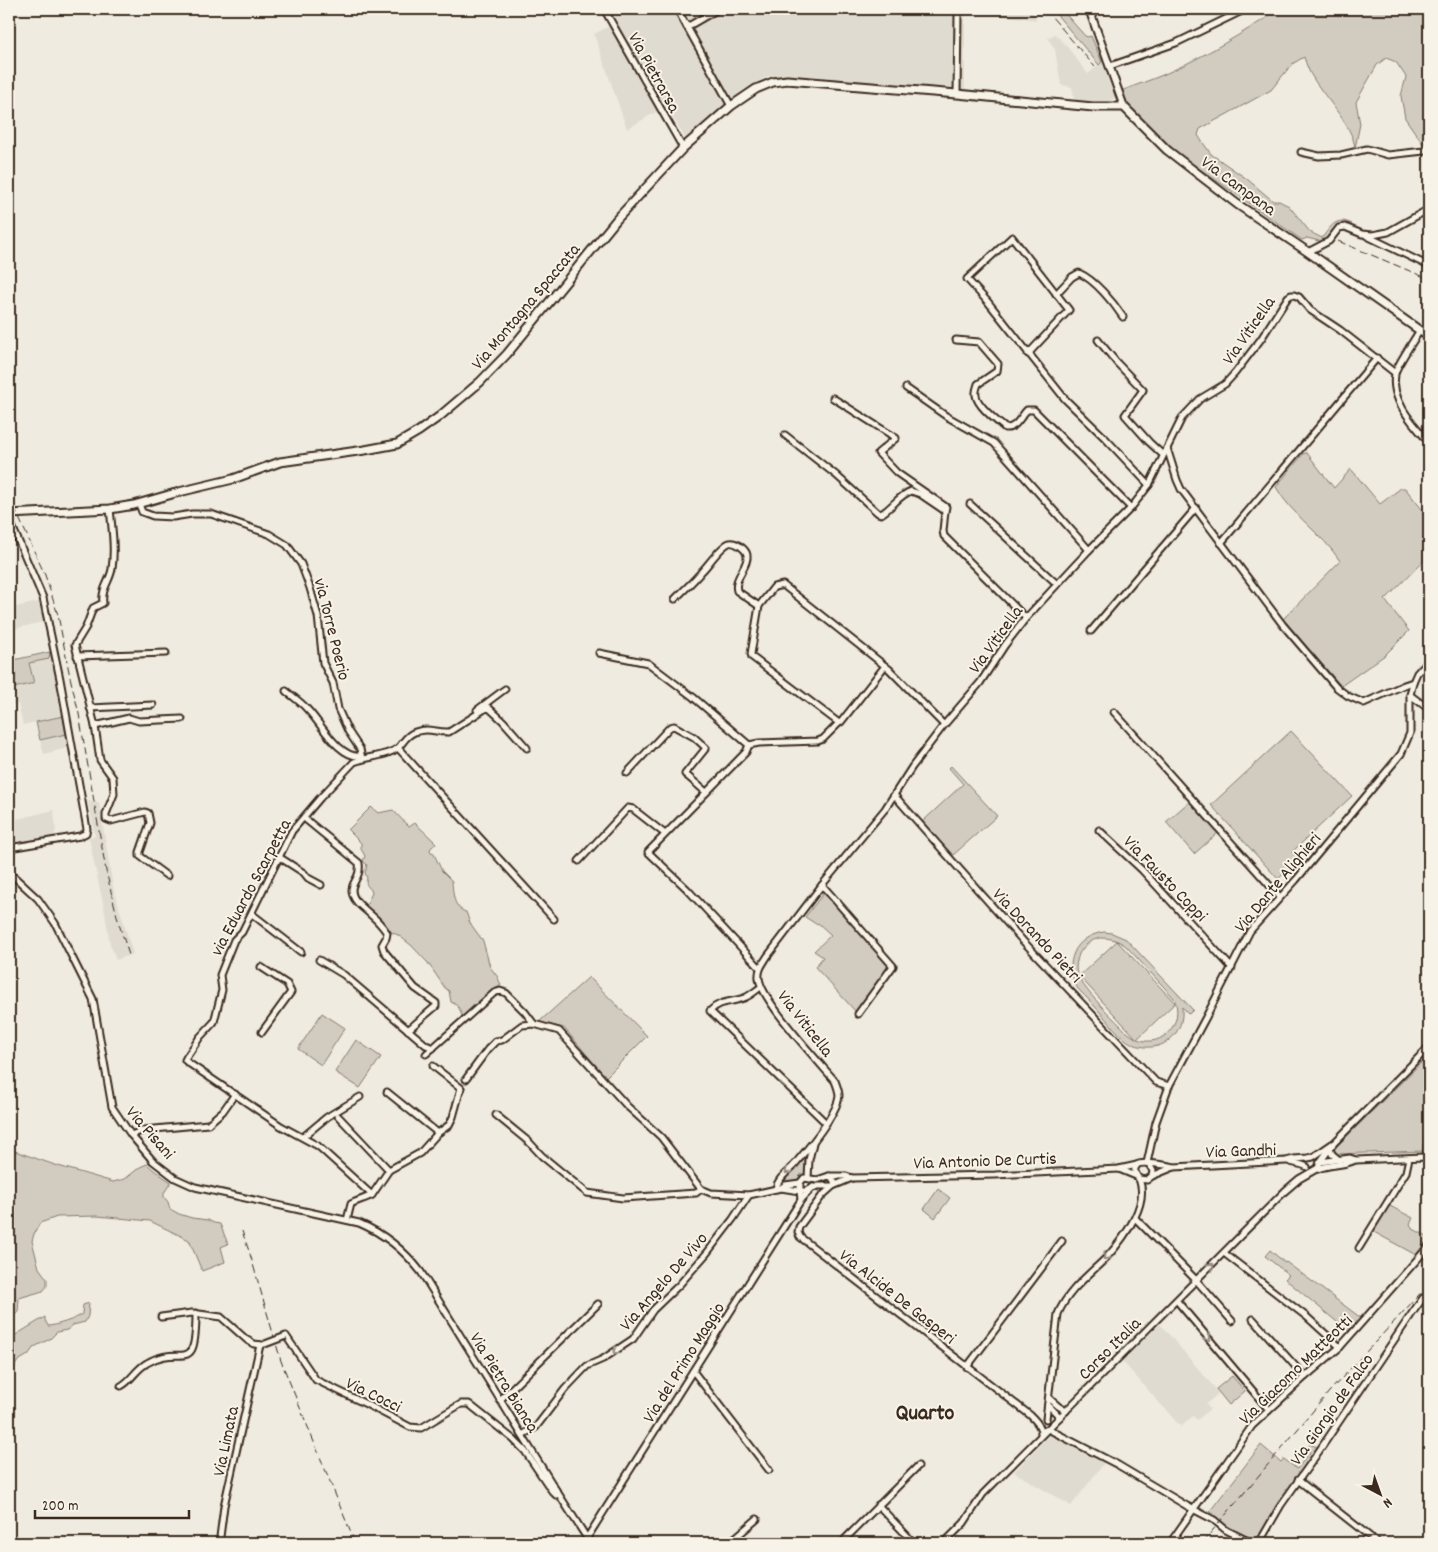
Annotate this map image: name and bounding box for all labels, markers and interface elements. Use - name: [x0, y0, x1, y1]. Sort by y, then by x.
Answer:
- street label: Via Pietrarsa: [620, 29, 685, 118]
- street label: Via Campana: [1195, 151, 1281, 223]
- street label: Via Montagna Spaccata: [467, 239, 588, 376]
- street label: Via Viticella: [1217, 292, 1283, 371]
- street label: via Torre Poerio: [306, 576, 355, 683]
- street label: Via Viticella: [964, 601, 1031, 680]
- street label: via Eduardo Scarpetta: [206, 815, 299, 961]
- street label: Via Dante Alighieri: [1229, 828, 1328, 939]
- street label: Via Fausto Coppi: [1116, 831, 1212, 929]
- street label: Via Dorando Pietri: [985, 884, 1087, 990]
- street label: Via Viticella: [770, 986, 838, 1064]
- street label: Via Pisani: [119, 1101, 179, 1166]
- street label: Via Gandhi: [1206, 1139, 1277, 1166]
- street label: Via Antonio De Curtis: [913, 1148, 1057, 1177]
- one-way arrow: [784, 1166, 793, 1175]
- street label: Via Angelo De Vivo: [615, 1228, 715, 1338]
- street label: Via Alcide De Gasperi: [833, 1244, 960, 1352]
- one-way arrow: [1103, 1251, 1112, 1260]
- one-way arrow: [1205, 1263, 1214, 1272]
- street label: Via del Primo Maggio: [638, 1298, 732, 1428]
- street label: Via Giacomo Matteotti: [1234, 1310, 1359, 1432]
- street label: Corso Italia: [1074, 1312, 1148, 1387]
- street label: Via Pietra Bianca: [462, 1328, 544, 1439]
- one-way arrow: [1202, 1332, 1211, 1341]
- one-way arrow: [612, 1345, 622, 1354]
- street label: Via Giorgio de Falco: [1285, 1349, 1381, 1471]
- street label: Via Cocci: [341, 1372, 405, 1420]
- district label: Quarto: [896, 1399, 955, 1430]
- street label: Via Limata: [208, 1404, 247, 1479]
- north arrow: [1356, 1470, 1406, 1520]
- scale bar: [35, 1487, 189, 1519]
- text: N: [1378, 1492, 1396, 1512]
- text: 200 m: [42, 1496, 79, 1518]

